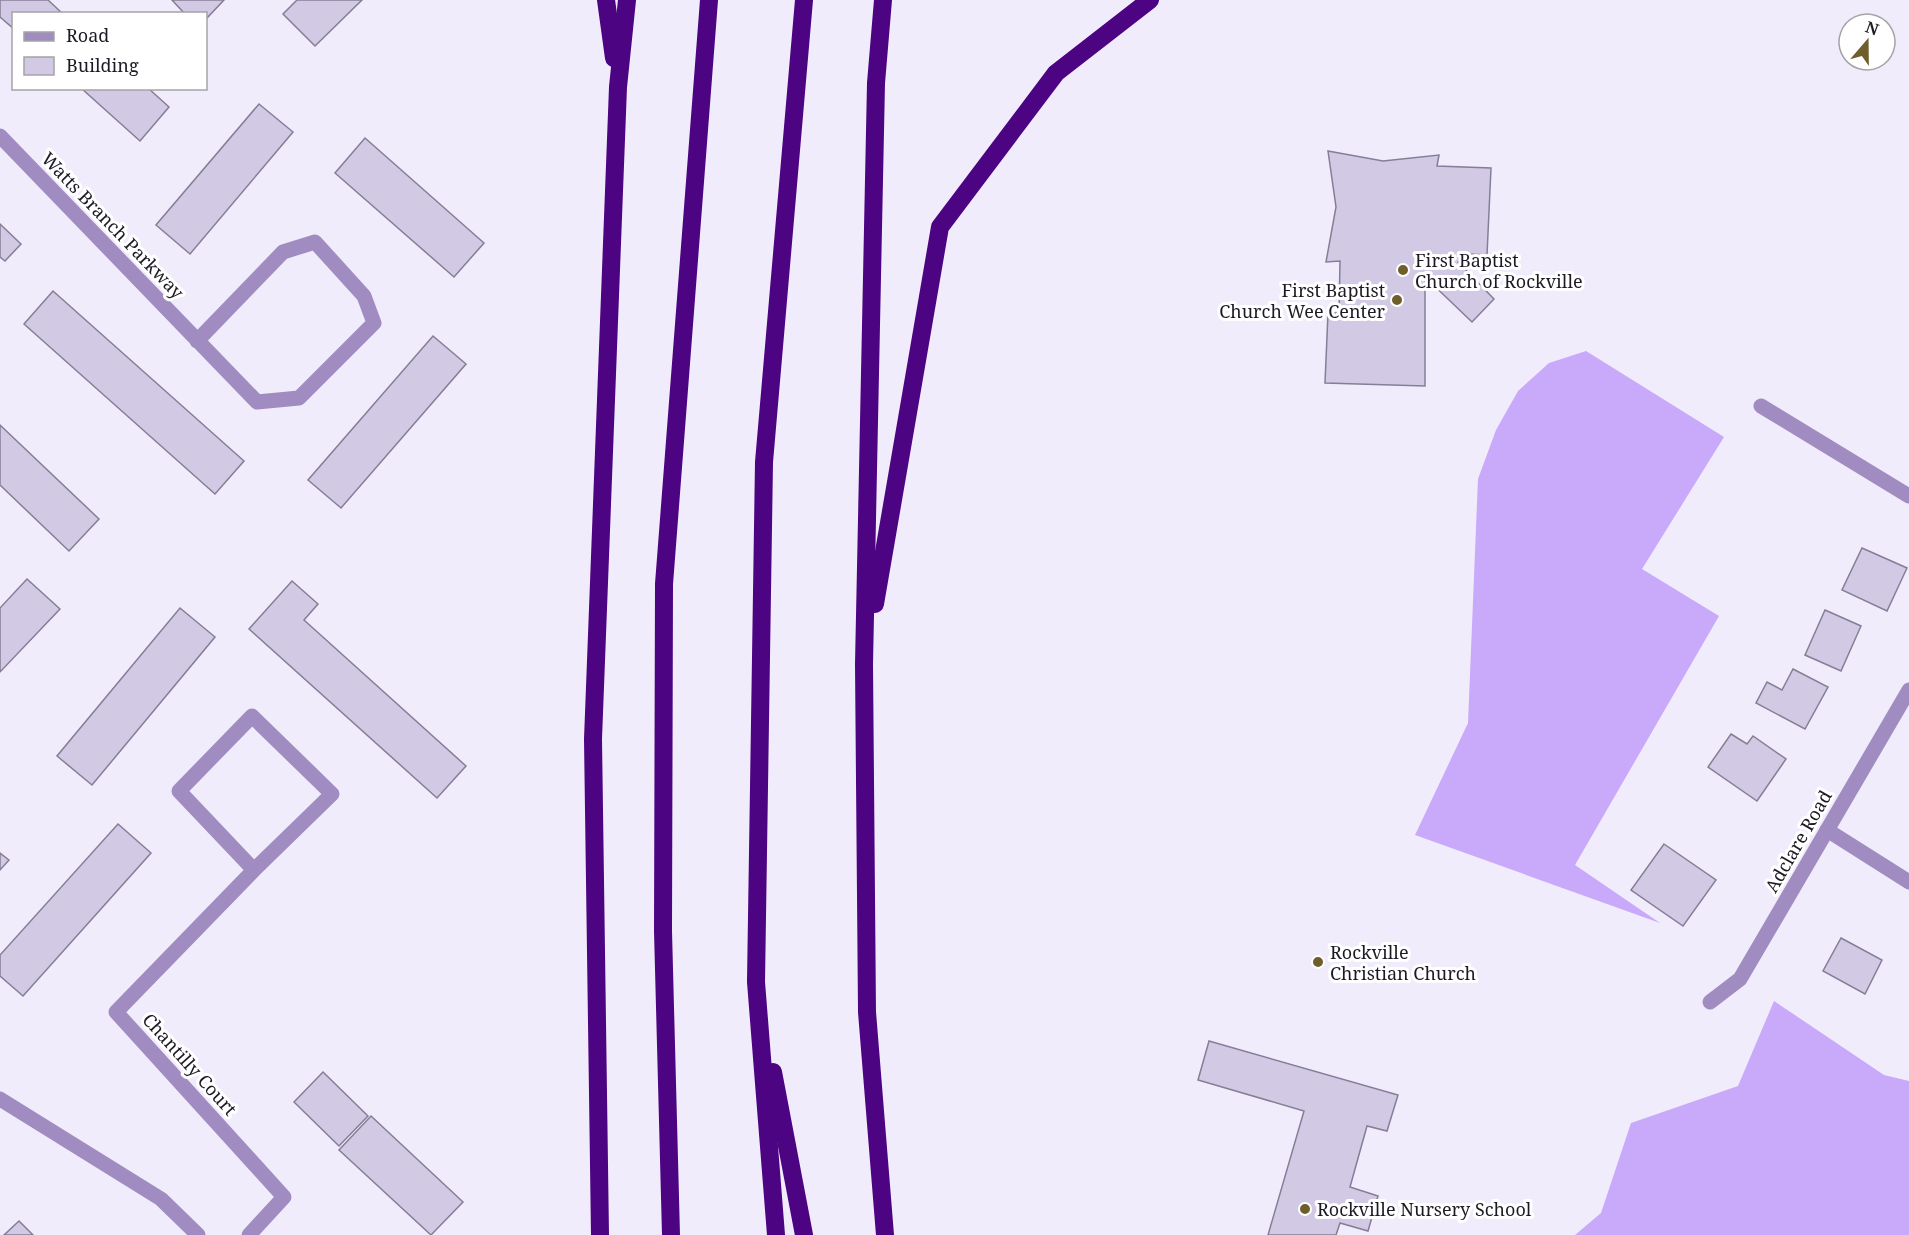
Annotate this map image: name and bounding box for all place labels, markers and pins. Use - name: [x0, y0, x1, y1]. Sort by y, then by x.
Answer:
- place label: First Baptist Church of Rockville: [1415, 248, 1583, 293]
- marker: First Baptist Church of Rockville: [1396, 263, 1410, 277]
- place label: First Baptist Church Wee Center: [1219, 278, 1386, 323]
- marker: First Baptist Church Wee Center: [1390, 293, 1404, 307]
- place label: Rockville Christian Church: [1330, 940, 1476, 985]
- marker: Rockville Christian Church: [1311, 955, 1325, 969]
- place label: Rockville Nursery School: [1317, 1197, 1532, 1221]
- marker: Rockville Nursery School: [1298, 1202, 1312, 1216]

